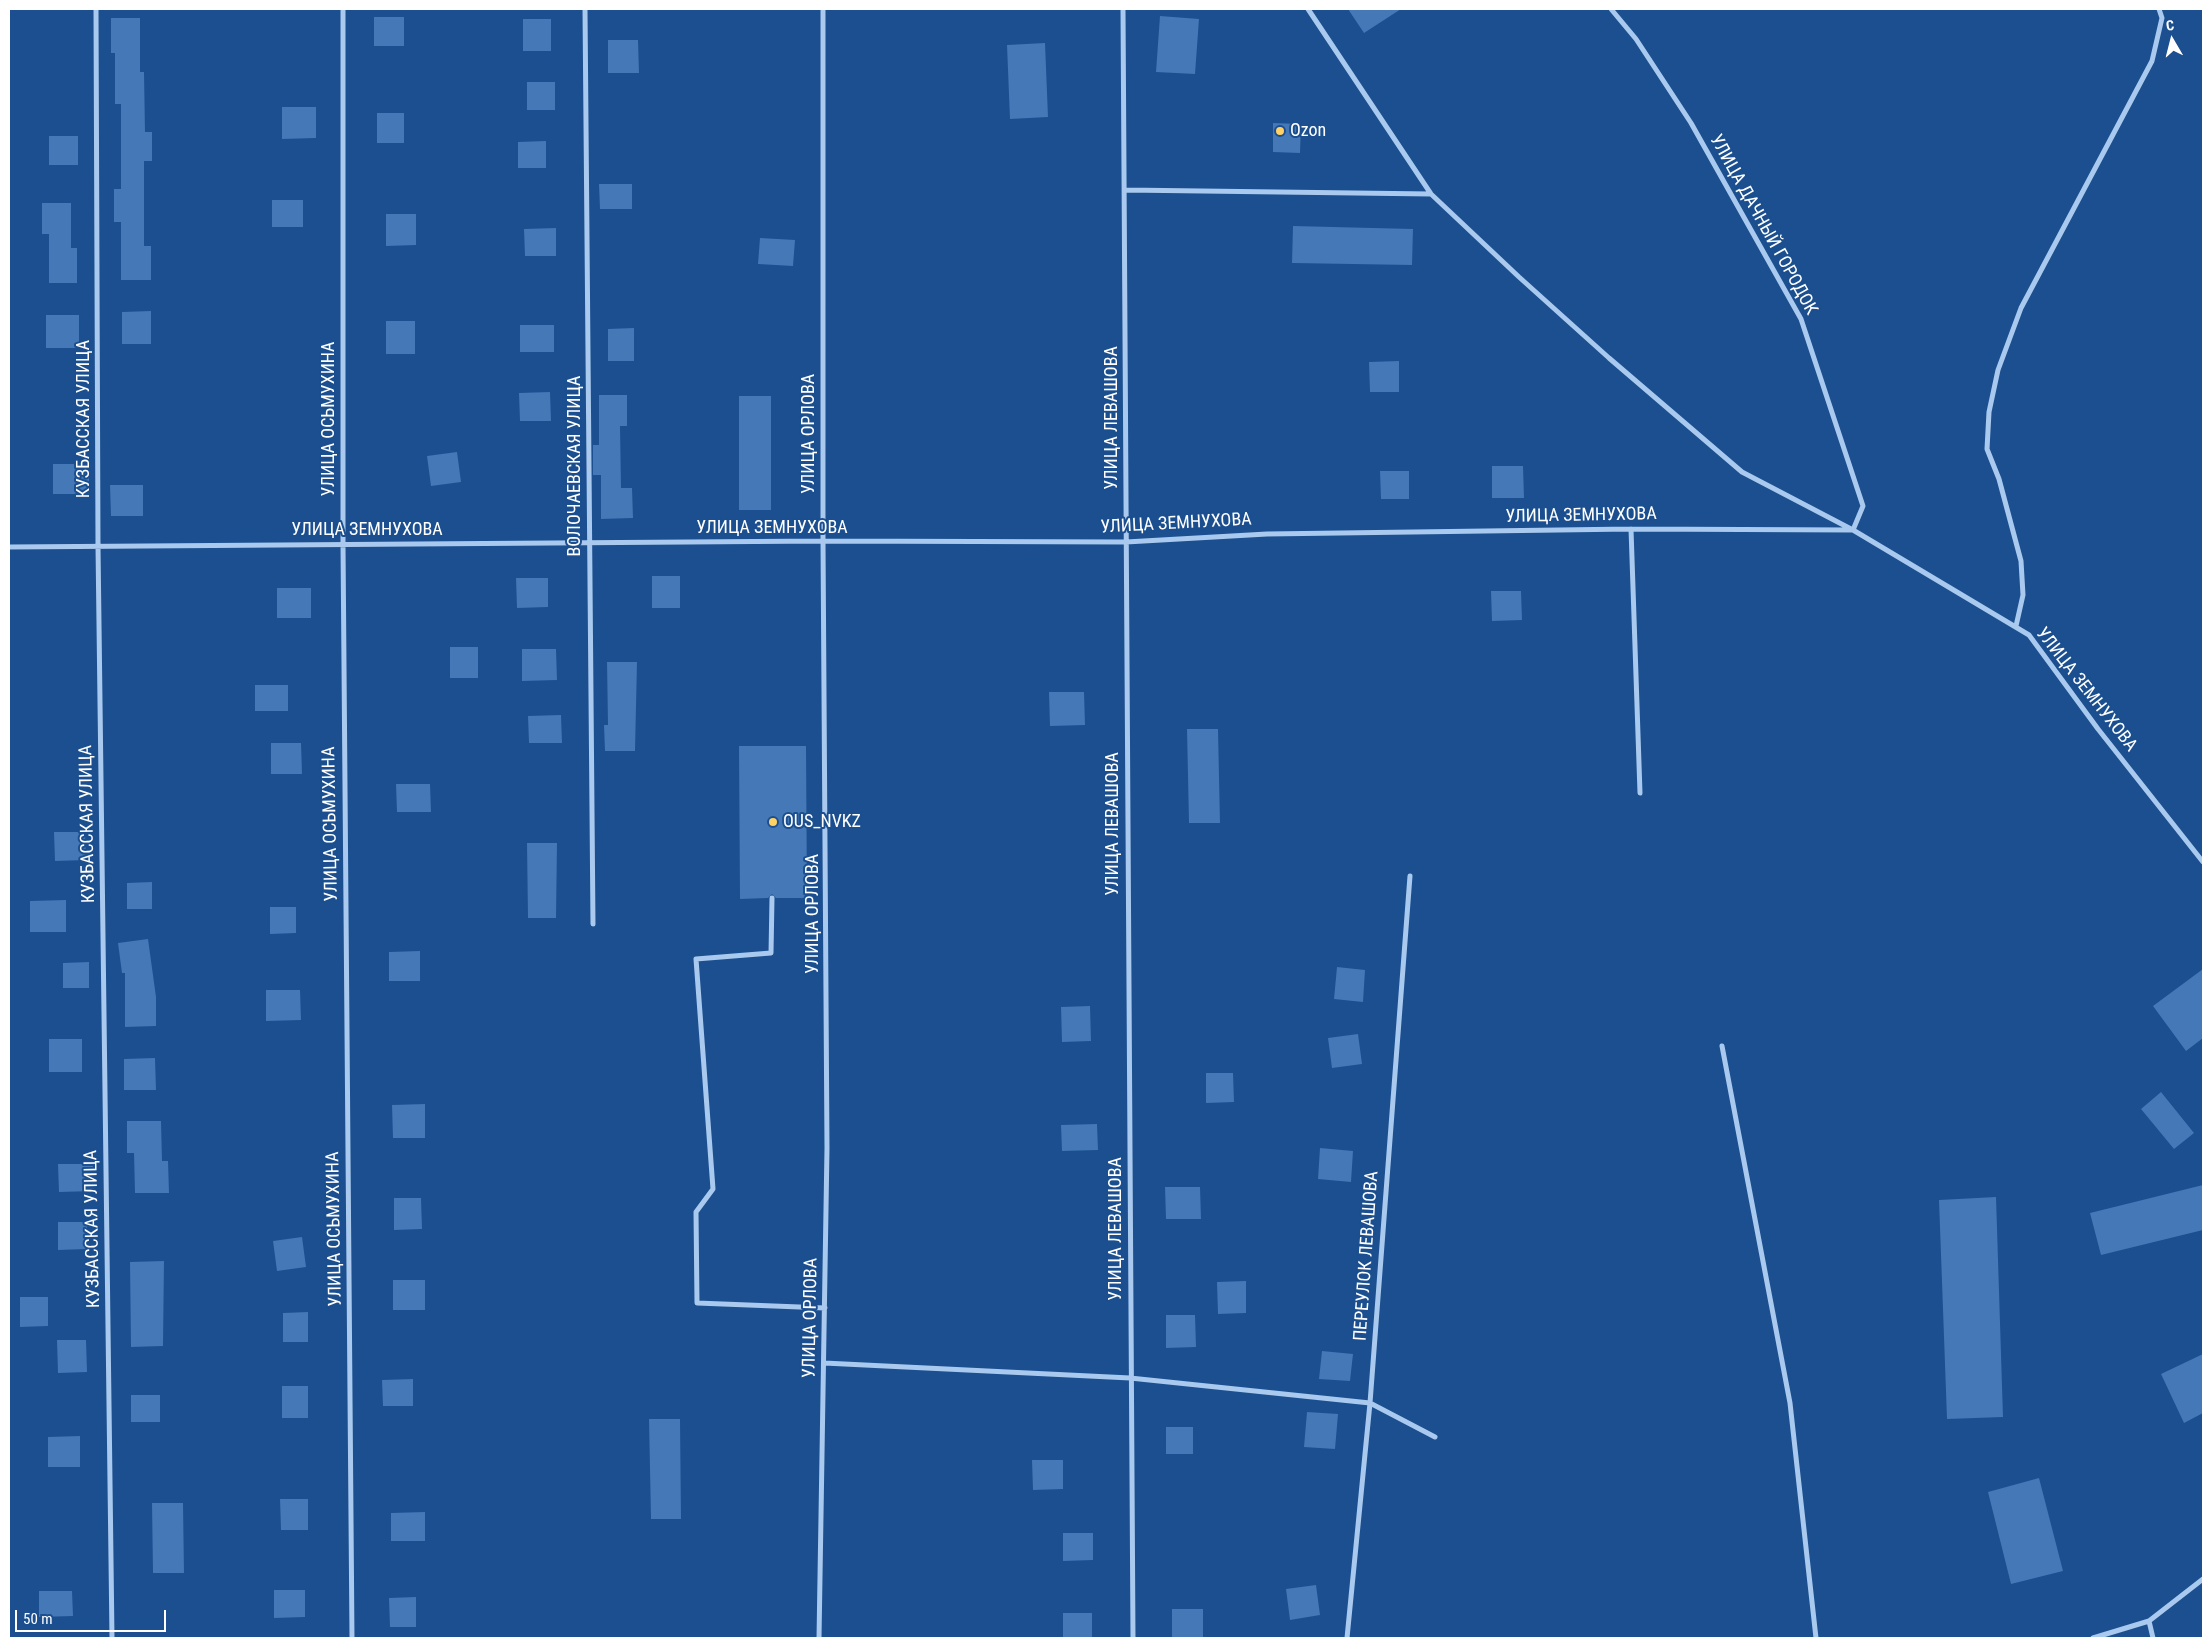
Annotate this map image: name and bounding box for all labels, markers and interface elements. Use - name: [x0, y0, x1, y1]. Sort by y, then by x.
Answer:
- north arrow: [2147, 15, 2197, 65]
- text: С: [2165, 17, 2175, 34]
- place label: Ozon: [1290, 120, 1326, 142]
- marker: Ozon: [1274, 125, 1286, 137]
- street label: УЛИЦА ДАЧНЫЙ ГОРОДОК: [1704, 131, 1822, 319]
- street label: КУЗБАССКАЯ УЛИЦА: [73, 340, 95, 498]
- street label: УЛИЦА ОСЬМУХИНА: [318, 342, 340, 496]
- street label: УЛИЦА ЛЕВАШОВА: [1101, 346, 1123, 490]
- street label: УЛИЦА ОРЛОВА: [798, 374, 820, 494]
- street label: ВОЛОЧАЕВСКАЯ УЛИЦА: [564, 375, 586, 557]
- street label: УЛИЦА ЗЕМНУХОВА: [1505, 504, 1657, 528]
- street label: УЛИЦА ЗЕМНУХОВА: [1100, 509, 1252, 539]
- street label: УЛИЦА ЗЕМНУХОВА: [696, 517, 848, 539]
- street label: УЛИЦА ЗЕМНУХОВА: [291, 519, 443, 541]
- street label: УЛИЦА ЗЕМНУХОВА: [2031, 624, 2141, 756]
- street label: КУЗБАССКАЯ УЛИЦА: [76, 745, 100, 903]
- street label: УЛИЦА ОСЬМУХИНА: [319, 746, 343, 902]
- street label: УЛИЦА ЛЕВАШОВА: [1102, 752, 1124, 896]
- place label: OUS_NVKZ: [783, 811, 861, 833]
- marker: OUS_NVKZ: [767, 816, 779, 828]
- street label: УЛИЦА ОРЛОВА: [802, 854, 824, 974]
- street label: КУЗБАССКАЯ УЛИЦА: [81, 1150, 105, 1308]
- street label: УЛИЦА ОСЬМУХИНА: [323, 1151, 347, 1307]
- street label: УЛИЦА ЛЕВАШОВА: [1105, 1157, 1127, 1301]
- street label: ПЕРЕУЛОК ЛЕВАШОВА: [1350, 1170, 1384, 1342]
- street label: УЛИЦА ОРЛОВА: [799, 1258, 823, 1378]
- scale bar: [18, 1600, 169, 1632]
- text: 50 m: [23, 1610, 53, 1628]

